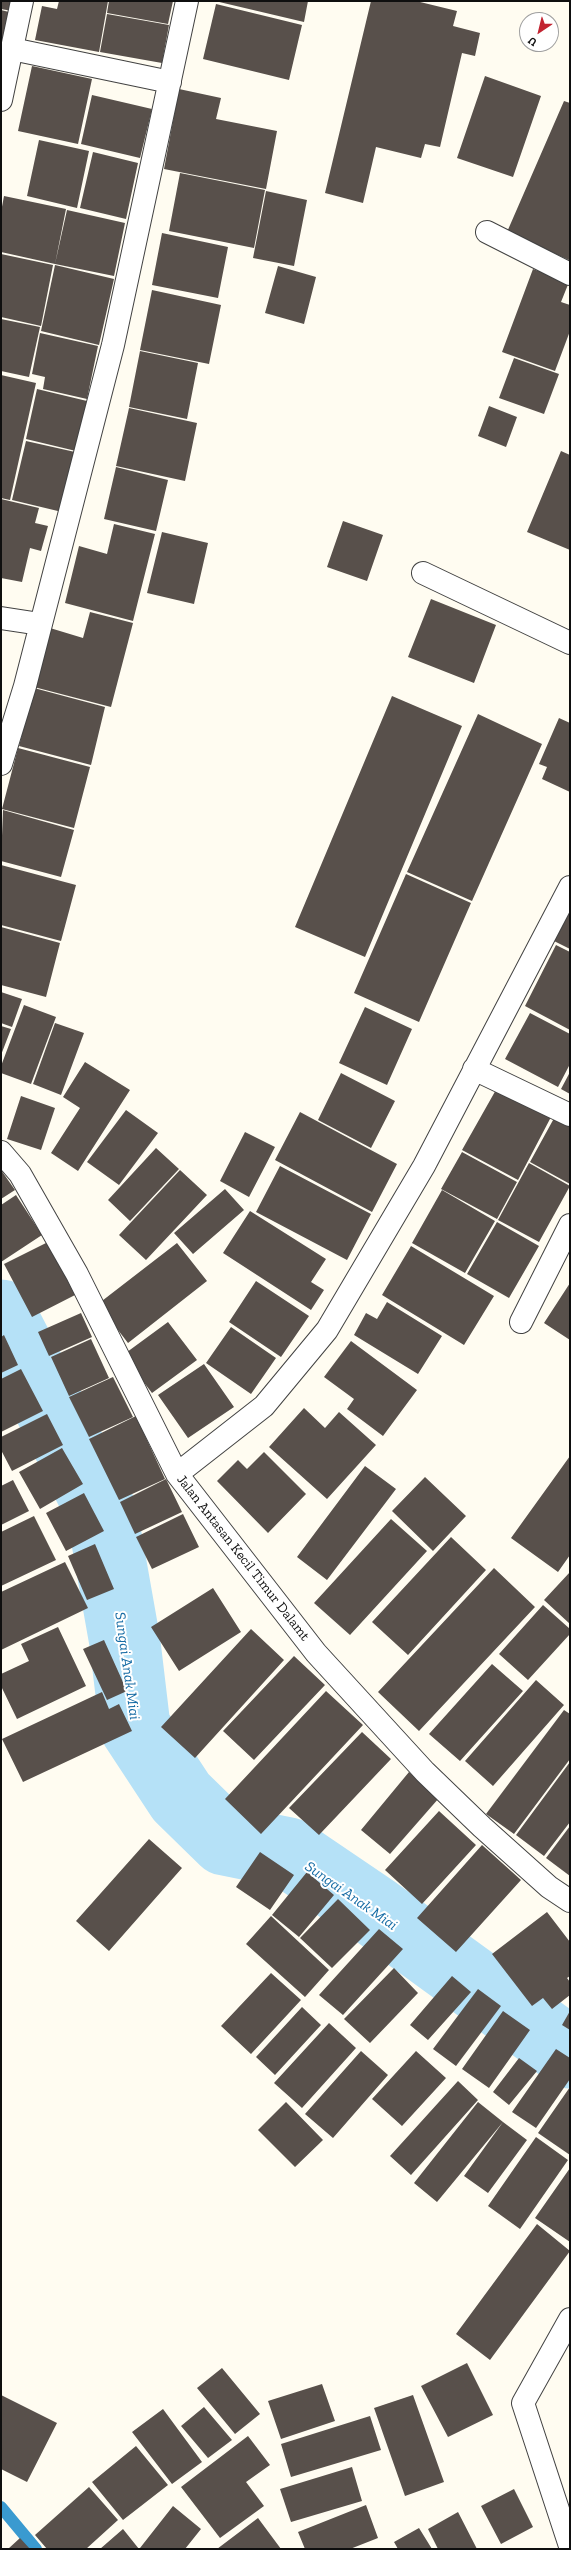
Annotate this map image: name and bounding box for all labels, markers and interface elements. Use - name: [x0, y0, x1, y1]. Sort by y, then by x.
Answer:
- north arrow: [519, 12, 559, 52]
- text: U: [525, 34, 539, 49]
- street label: Jalan Antasan Kecil Timur Dalamt: [173, 1472, 313, 1644]
- water label: Sungai Anak Miai: [111, 1611, 143, 1721]
- water label: Sungai Anak Miai: [301, 1858, 401, 1934]

